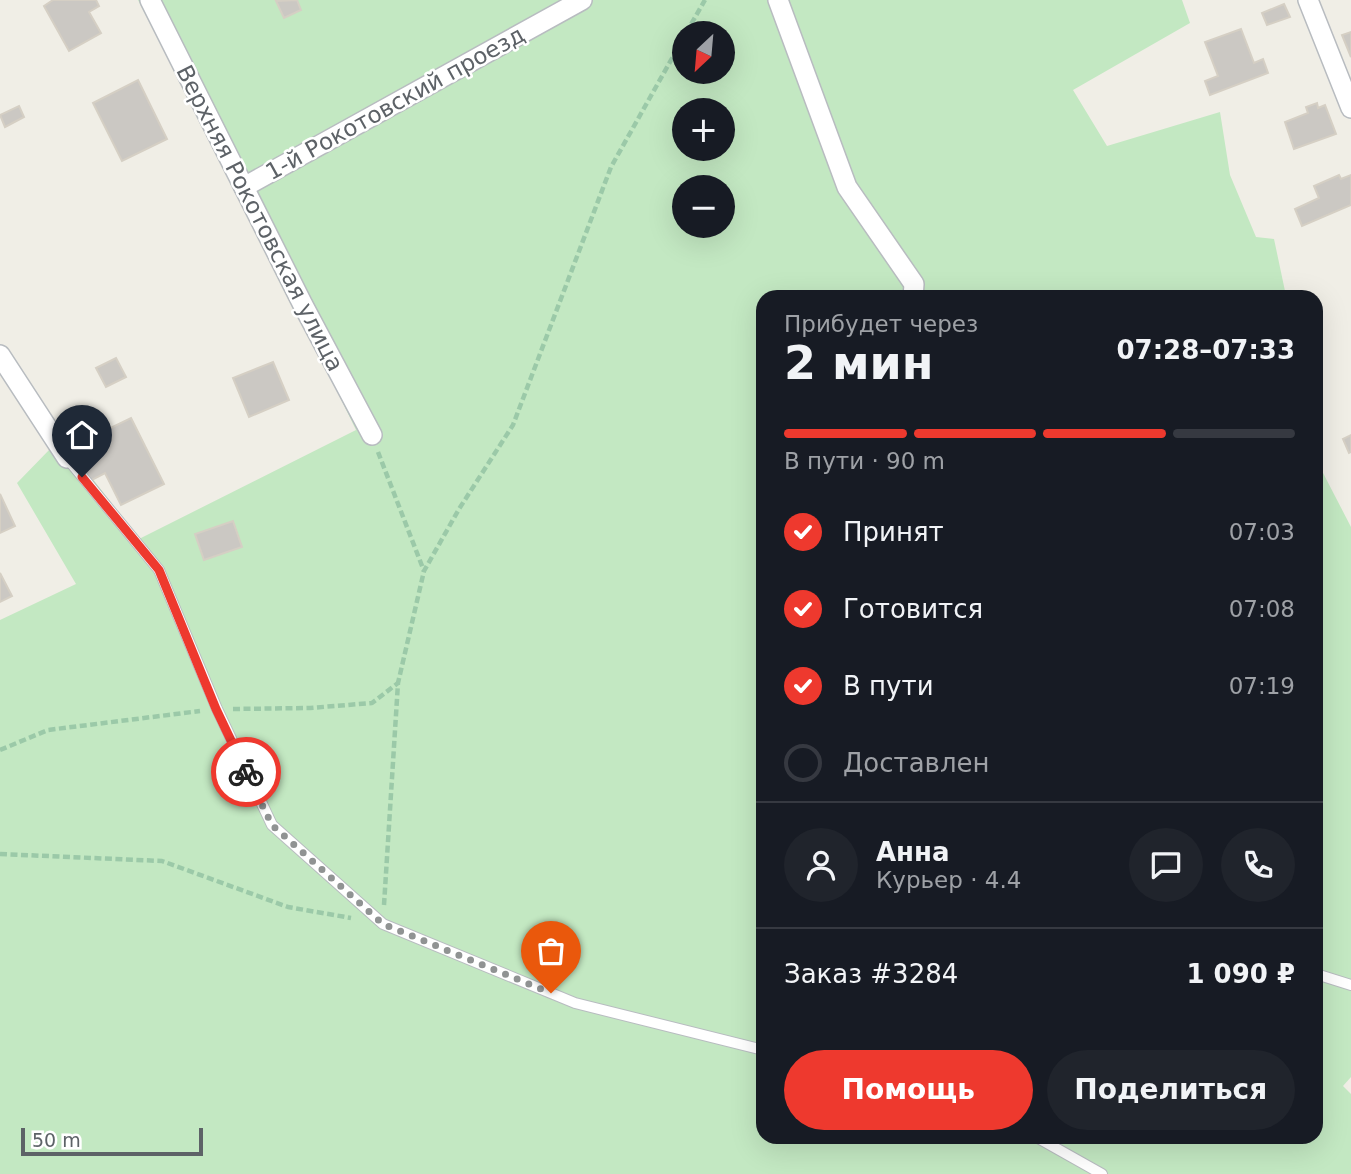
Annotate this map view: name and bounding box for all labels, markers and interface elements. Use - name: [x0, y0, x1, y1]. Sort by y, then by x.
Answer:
- street label: 1-й Рокотовский проезд: [261, 21, 529, 185]
- north arrow: [672, 21, 735, 84]
- map controls: [672, 21, 735, 238]
- street label: Верхняя Рокотовская улица: [171, 61, 349, 375]
- button: +: [672, 98, 735, 161]
- button: −: [672, 175, 735, 238]
- text: Прибудет через: [784, 311, 978, 337]
- text: 07:28–07:33: [1116, 335, 1295, 365]
- text: 2 мин: [784, 336, 934, 390]
- pin: [52, 405, 112, 477]
- icon: home: [63, 416, 101, 454]
- text: В пути · 90 m: [784, 448, 945, 474]
- icon: check: [784, 513, 822, 551]
- text: Принят: [843, 517, 944, 547]
- text: 07:03: [1229, 519, 1295, 545]
- icon: check: [784, 590, 822, 628]
- text: Готовится: [843, 594, 983, 624]
- text: 07:08: [1229, 596, 1295, 622]
- icon: check: [784, 667, 822, 705]
- text: В пути: [843, 671, 934, 701]
- text: 07:19: [1229, 673, 1295, 699]
- courier: [211, 737, 281, 807]
- text: Доставлен: [843, 748, 990, 778]
- icon: bike: [227, 753, 265, 791]
- button: person: [784, 828, 858, 902]
- button: chat: [1129, 828, 1203, 902]
- button: phone: [1221, 828, 1295, 902]
- text: Анна: [876, 837, 950, 867]
- text: Курьер · 4.4: [876, 867, 1021, 893]
- pin: [521, 921, 581, 993]
- icon: bag: [532, 932, 570, 970]
- text: Заказ #3284: [784, 959, 958, 989]
- text: 1 090 ₽: [1186, 959, 1295, 989]
- button: Помощь: [784, 1050, 1033, 1130]
- button: Поделиться: [1047, 1050, 1295, 1130]
- scale bar: [21, 1125, 203, 1157]
- text: 50 m: [32, 1129, 81, 1151]

